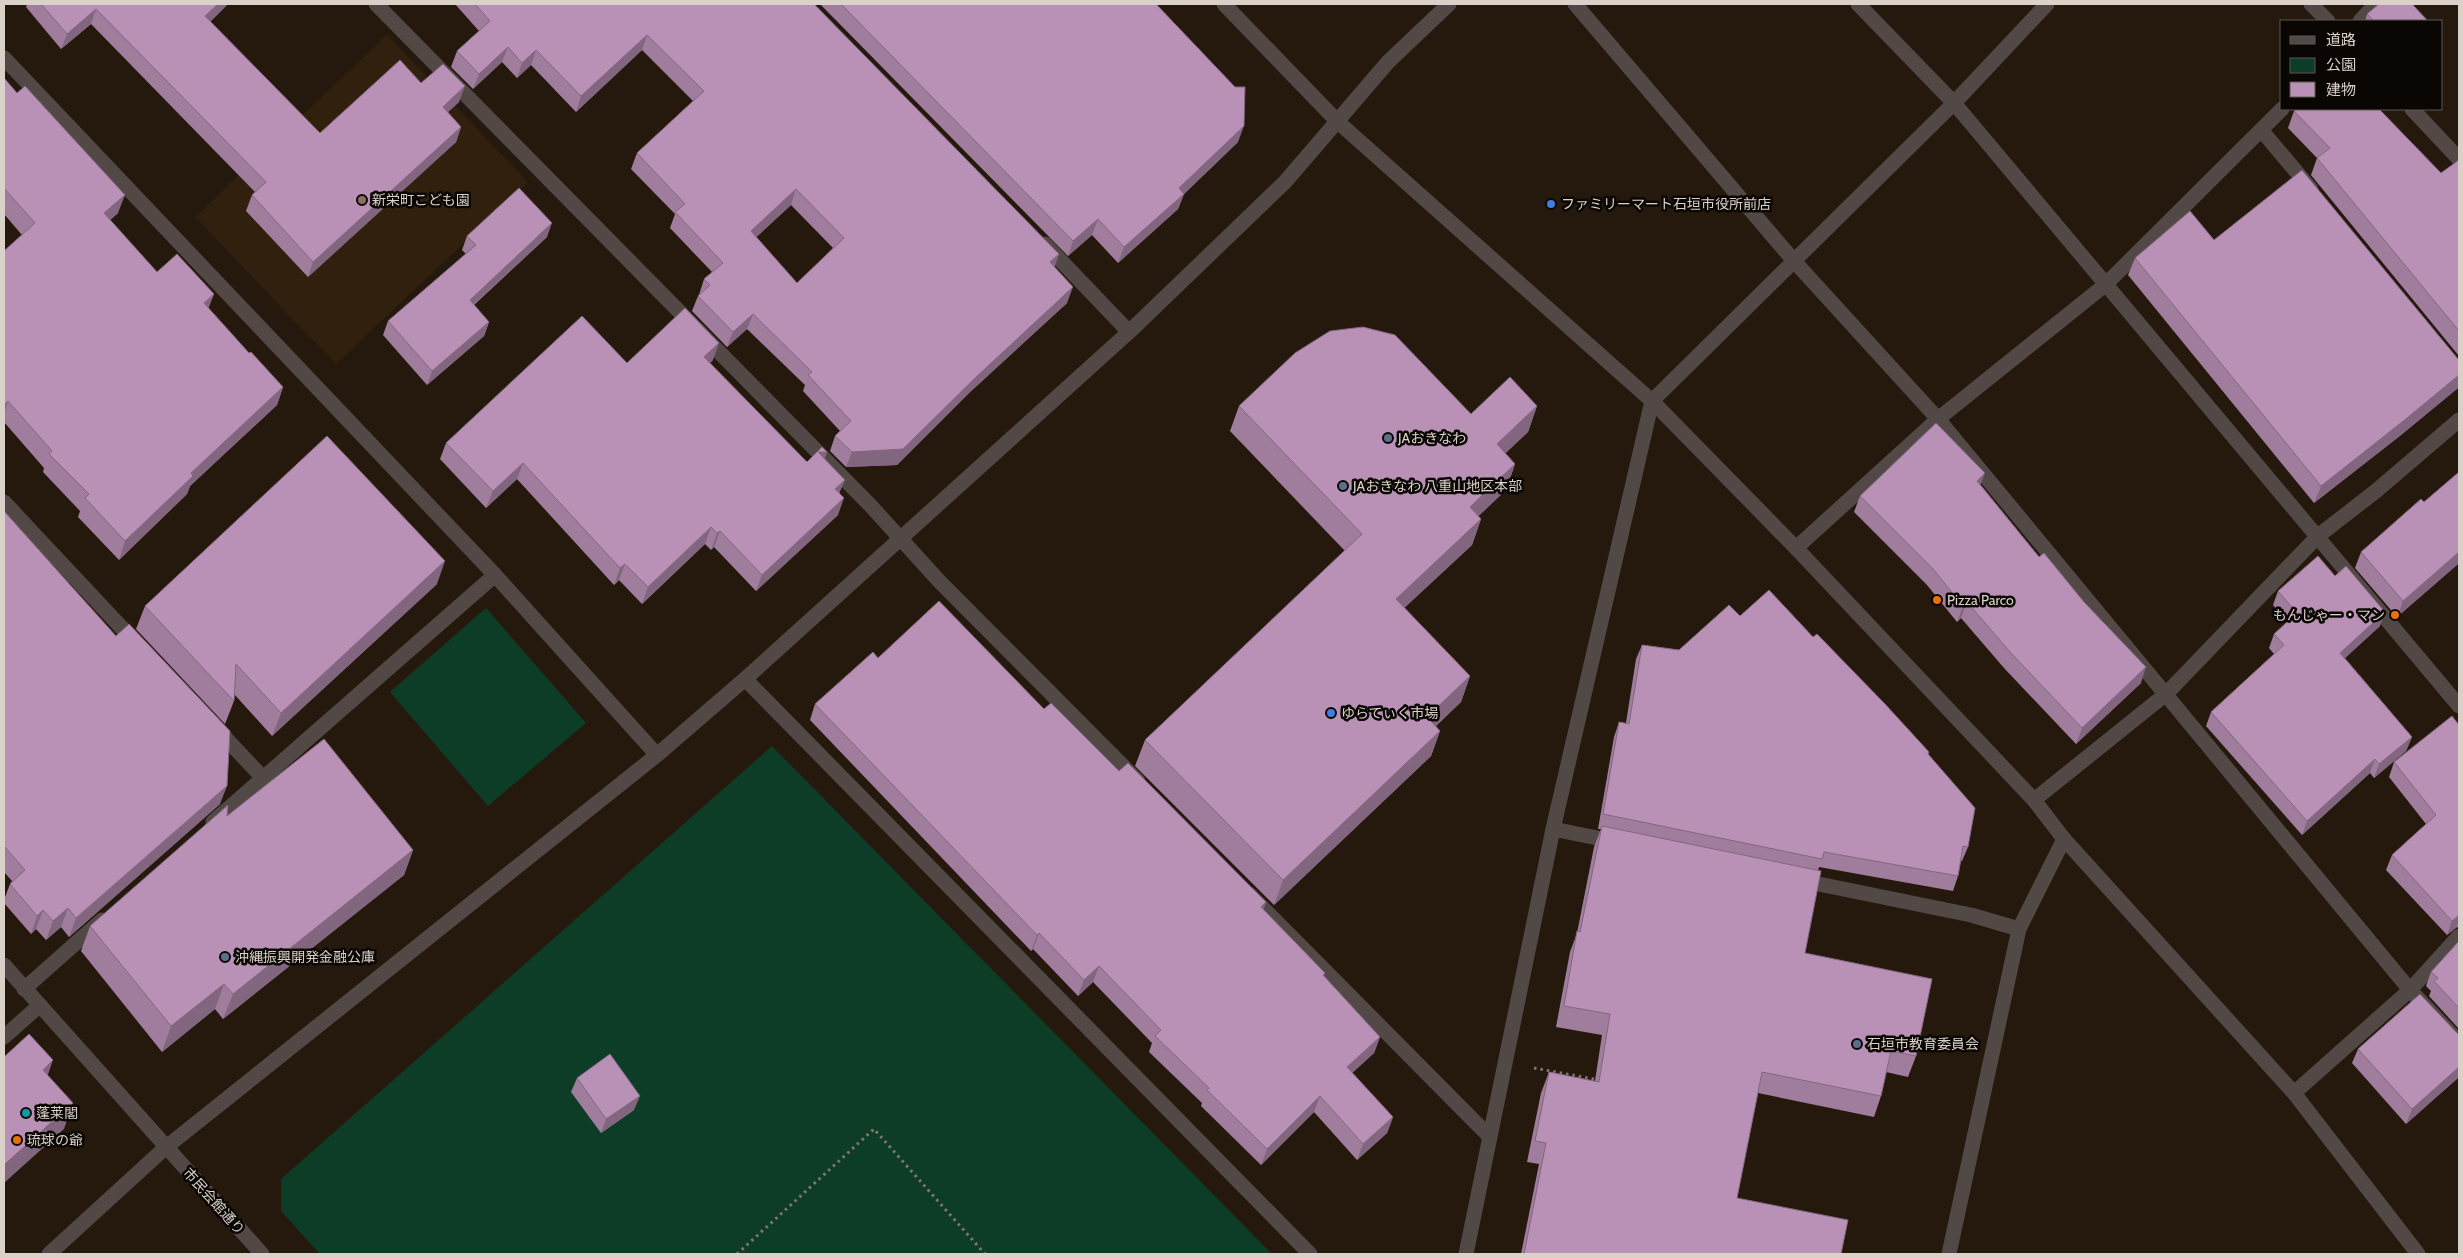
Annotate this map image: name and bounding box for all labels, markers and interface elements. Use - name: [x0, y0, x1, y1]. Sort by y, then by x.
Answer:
- legend: [2280, 20, 2443, 110]
- text: 道路: [2326, 31, 2356, 49]
- text: 公園: [2326, 56, 2356, 74]
- text: 建物: [2326, 81, 2356, 99]
- place label: 新栄町こども園: [372, 191, 470, 209]
- marker: 新栄町こども園: [356, 194, 368, 206]
- place label: ファミリーマート石垣市役所前店: [1561, 195, 1771, 213]
- marker: ファミリーマート石垣市役所前店: [1545, 198, 1557, 210]
- place label: JAおきなわ: [1397, 429, 1466, 447]
- marker: JAおきなわ: [1382, 432, 1394, 444]
- place label: JAおきなわ 八重山地区本部: [1352, 477, 1522, 495]
- marker: JAおきなわ 八重山地区本部: [1337, 480, 1349, 492]
- place label: Pizza Parco: [1947, 591, 2014, 609]
- marker: Pizza Parco: [1931, 594, 1943, 606]
- place label: もんじゃー・マン: [2273, 606, 2385, 624]
- marker: もんじゃー・マン: [2389, 609, 2401, 621]
- place label: ゆらてぃく市場: [1341, 704, 1439, 722]
- marker: ゆらてぃく市場: [1325, 707, 1337, 719]
- place label: 沖縄振興開発金融公庫: [235, 948, 375, 966]
- marker: 沖縄振興開発金融公庫: [219, 951, 231, 963]
- place label: 石垣市教育委員会: [1867, 1035, 1979, 1053]
- marker: 石垣市教育委員会: [1851, 1038, 1863, 1050]
- place label: 蓬莱閣: [36, 1104, 78, 1122]
- marker: 蓬莱閣: [20, 1107, 32, 1119]
- place label: 琉球の爺: [27, 1131, 83, 1149]
- marker: 琉球の爺: [11, 1134, 23, 1146]
- street label: 市民会館通り: [179, 1164, 249, 1238]

